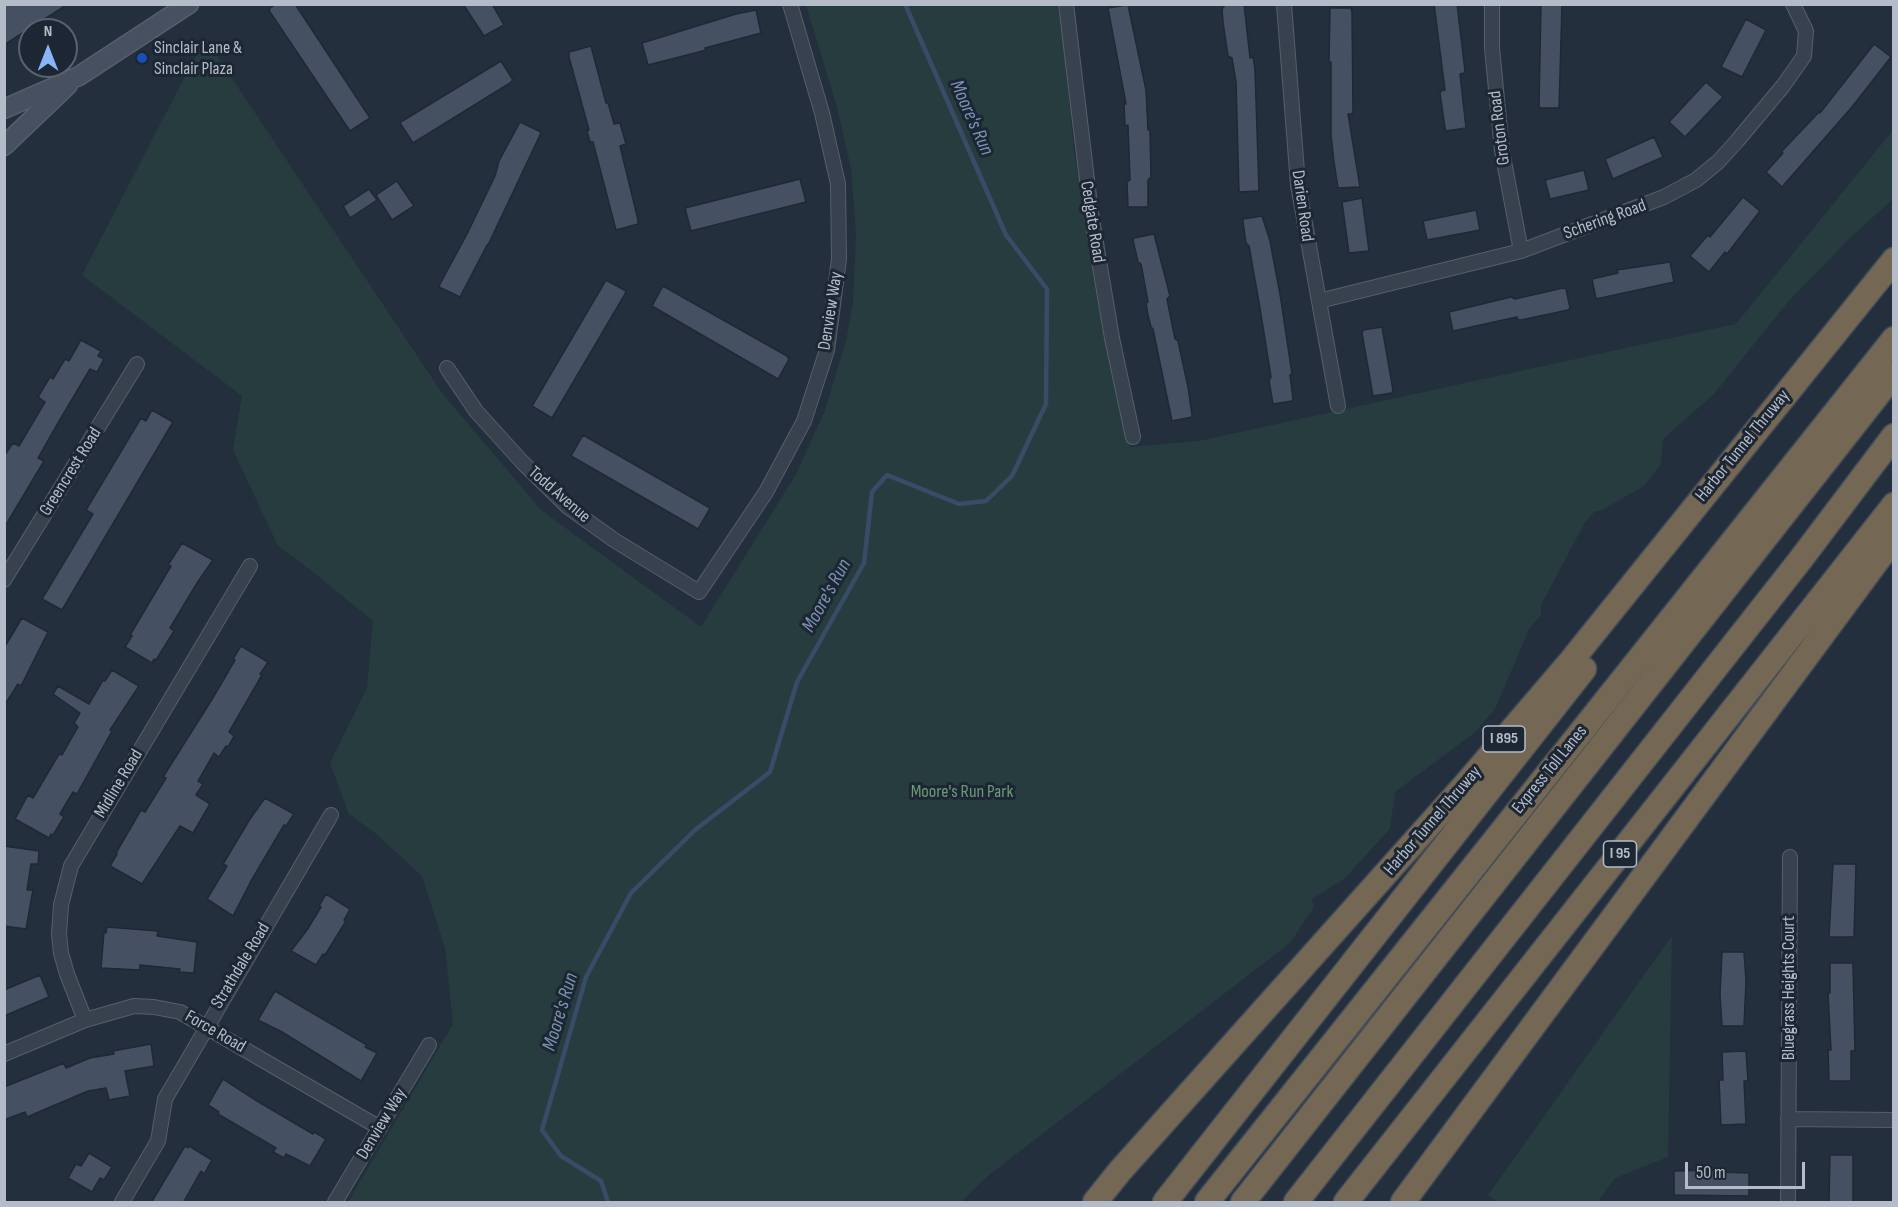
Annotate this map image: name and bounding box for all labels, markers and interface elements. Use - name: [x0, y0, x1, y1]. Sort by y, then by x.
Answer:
- north arrow: [18, 18, 78, 78]
- text: N: [44, 22, 52, 41]
- place label: Sinclair Lane & Sinclair Plaza: [154, 37, 242, 80]
- marker: Sinclair Lane & Sinclair Plaza: [135, 51, 149, 65]
- water label: Moore's Run: [944, 77, 998, 159]
- street label: Groton Road: [1485, 90, 1515, 166]
- street label: Darien Road: [1286, 169, 1318, 243]
- street label: Cedgate Road: [1075, 180, 1109, 264]
- street label: Schering Road: [1561, 195, 1649, 245]
- street label: Denview Way: [814, 270, 848, 352]
- street label: Harbor Tunnel Thruway: [1691, 386, 1795, 506]
- street label: Greencrest Road: [35, 424, 107, 520]
- street label: Todd Avenue: [523, 462, 595, 528]
- water label: Moore's Run: [797, 555, 857, 637]
- street label: Express Toll Lanes: [1508, 721, 1592, 819]
- road number: I 895: [1483, 726, 1525, 752]
- street label: Midline Road: [90, 746, 148, 822]
- street label: Harbor Tunnel Thruway: [1380, 762, 1486, 880]
- park label: Moore's Run Park: [911, 781, 1013, 803]
- road number: I 95: [1604, 841, 1636, 867]
- street label: Bluegrass Heights Court: [1778, 916, 1800, 1060]
- street label: Strathdale Road: [207, 919, 275, 1013]
- water label: Moore's Run: [538, 970, 584, 1054]
- street label: Force Road: [181, 1006, 249, 1058]
- street label: Denview Way: [352, 1085, 412, 1163]
- scale bar: [1688, 1150, 1808, 1188]
- text: 50 m: [1696, 1162, 1726, 1183]

